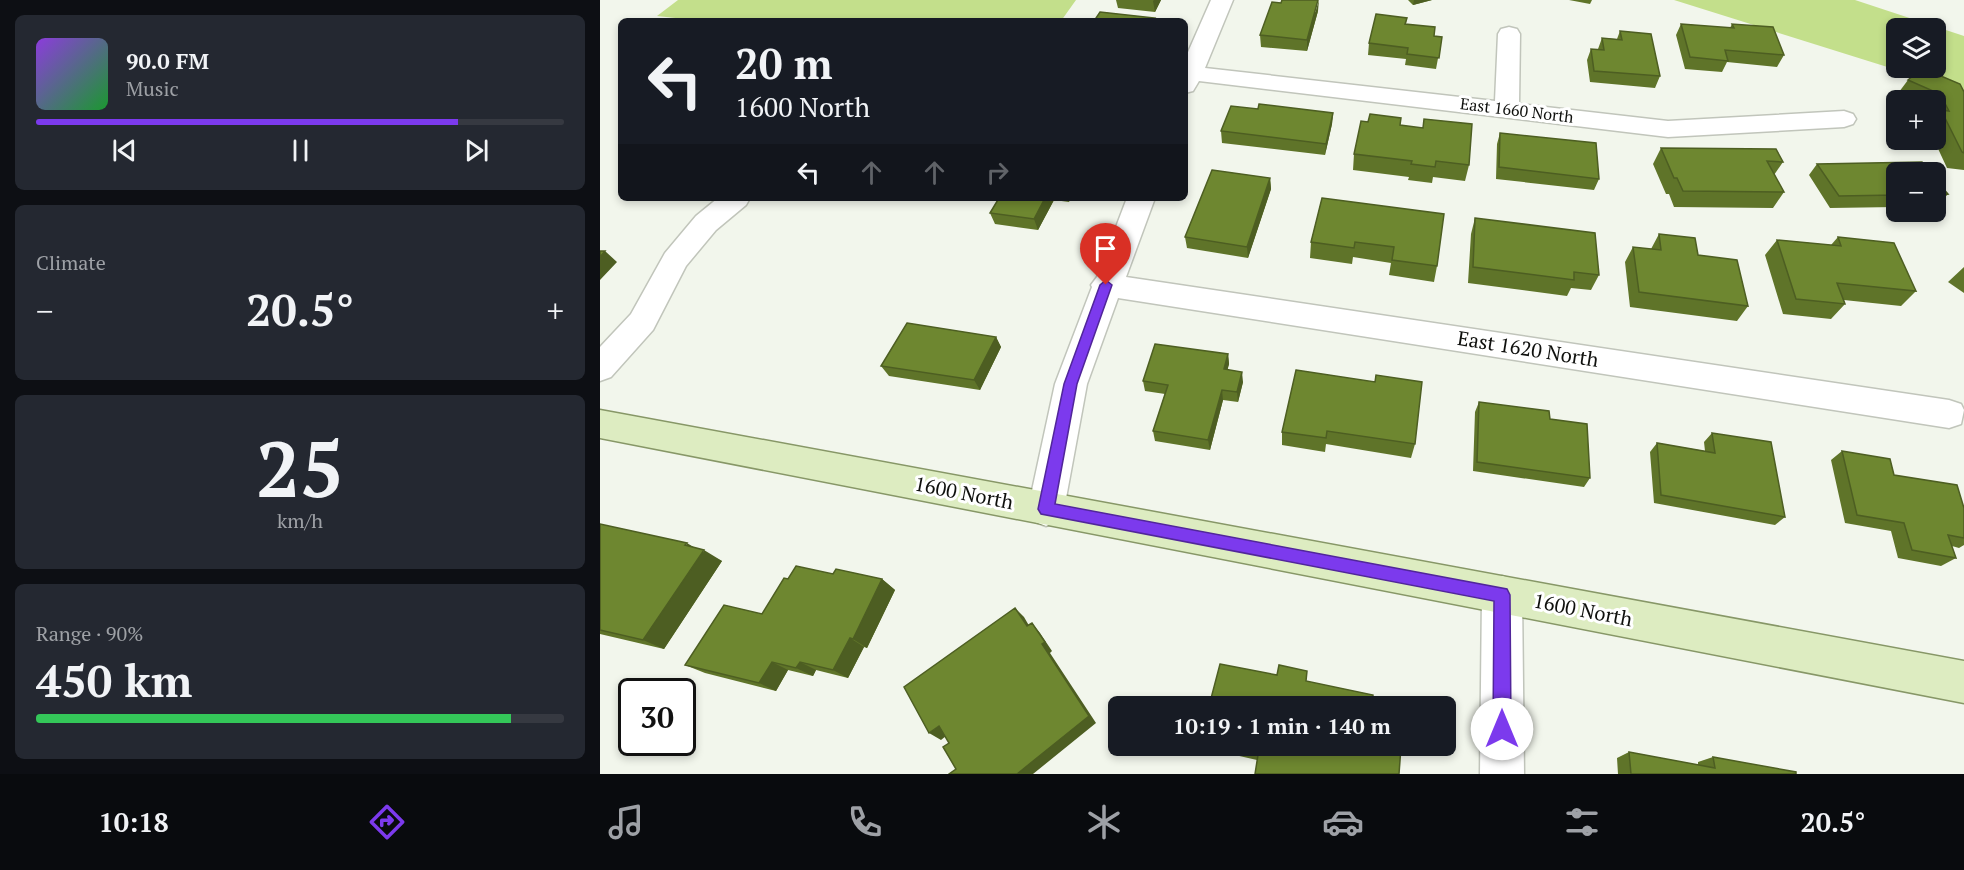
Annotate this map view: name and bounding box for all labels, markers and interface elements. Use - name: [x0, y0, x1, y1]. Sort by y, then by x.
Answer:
- map controls: [1886, 18, 1946, 222]
- button: layers: [1886, 18, 1946, 78]
- text: 20 m: [735, 35, 833, 91]
- icon: left: [636, 42, 714, 120]
- text: 90.0 FM: [126, 46, 209, 75]
- text: Music: [126, 75, 179, 102]
- text: 1600 North: [735, 89, 870, 125]
- button: +: [1886, 90, 1946, 150]
- street label: East 1660 North: [1459, 92, 1576, 128]
- icon: previous: [108, 134, 141, 167]
- icon: pause: [284, 134, 317, 167]
- icon: next: [460, 134, 493, 167]
- icon: left: [792, 156, 825, 189]
- icon: ahead: [855, 156, 888, 189]
- icon: ahead: [918, 156, 951, 189]
- icon: right: [981, 156, 1014, 189]
- button: −: [1886, 162, 1946, 222]
- pin: [1080, 223, 1131, 285]
- icon: arrive: [1089, 232, 1122, 265]
- text: Climate: [36, 249, 106, 276]
- text: 20.5°: [246, 279, 354, 339]
- text: −: [36, 289, 54, 332]
- text: +: [546, 289, 564, 332]
- street label: East 1620 North: [1455, 324, 1601, 373]
- text: 25: [256, 416, 344, 519]
- street label: 1600 North: [912, 470, 1016, 515]
- text: km/h: [277, 507, 323, 534]
- street label: 1600 North: [1531, 587, 1635, 632]
- text: Range · 90%: [36, 620, 143, 647]
- text: 450 km: [36, 650, 192, 710]
- speed limit sign: 30: [618, 678, 696, 756]
- position arrow: [1470, 697, 1534, 761]
- text: 10:19 · 1 min · 140 m: [1173, 711, 1391, 740]
- icon: directions: [366, 801, 408, 843]
- icon: music: [605, 801, 647, 843]
- icon: phone: [844, 801, 886, 843]
- icon: climate: [1083, 801, 1125, 843]
- icon: car: [1322, 801, 1364, 843]
- icon: filters: [1561, 801, 1603, 843]
- text: 10:18: [99, 804, 169, 840]
- text: 20.5°: [1800, 804, 1865, 840]

